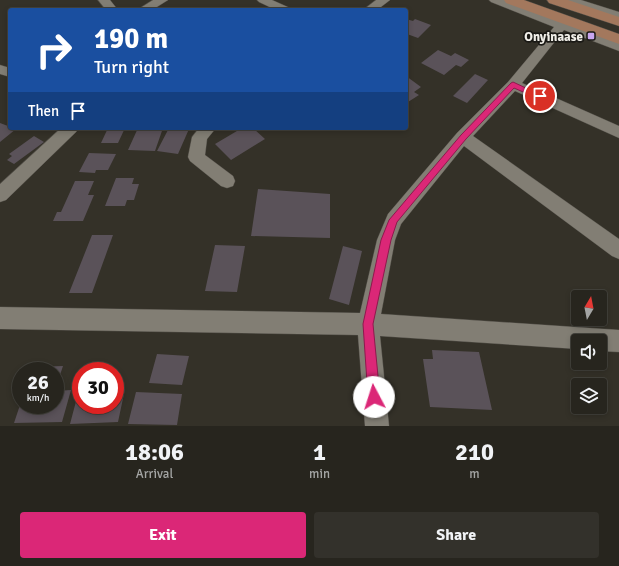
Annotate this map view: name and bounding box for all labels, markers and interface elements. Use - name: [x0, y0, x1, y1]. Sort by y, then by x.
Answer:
- text: 190 m: [94, 22, 168, 56]
- icon: right: [28, 24, 80, 76]
- place label: Onyinaase: [524, 29, 584, 45]
- marker: Onyinaase: [586, 31, 596, 41]
- text: Turn right: [94, 56, 169, 78]
- pin: [523, 79, 557, 113]
- icon: arrive: [529, 85, 551, 107]
- icon: arrive: [67, 100, 89, 122]
- text: Then: [28, 102, 59, 120]
- north arrow: [571, 290, 607, 326]
- map controls: [571, 290, 607, 414]
- button: sound: [571, 334, 607, 370]
- speed limit sign: 30: [72, 362, 124, 414]
- text: 26: [27, 370, 49, 395]
- position arrow: [353, 376, 395, 418]
- button: layers: [571, 378, 607, 414]
- text: km/h: [27, 392, 49, 404]
- text: 18:06: [125, 437, 184, 467]
- text: 1: [313, 437, 326, 467]
- text: 210: [455, 437, 494, 467]
- text: Arrival: [136, 466, 173, 482]
- text: min: [309, 466, 330, 482]
- text: m: [469, 466, 480, 482]
- button: Exit: [20, 512, 306, 558]
- button: Share: [314, 512, 599, 558]

